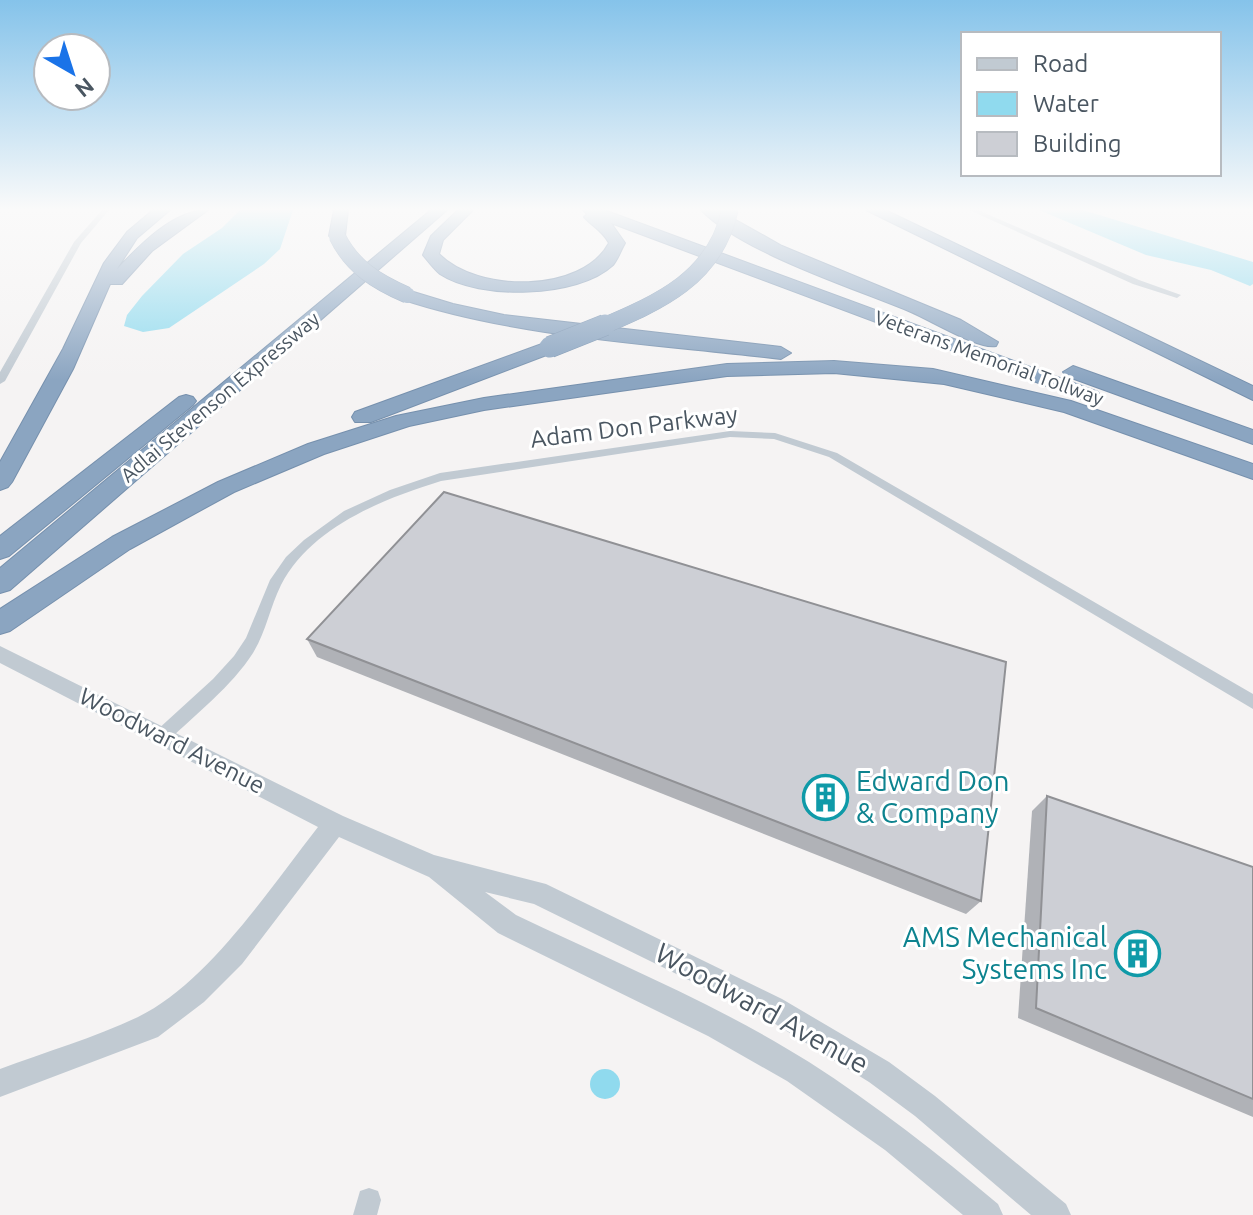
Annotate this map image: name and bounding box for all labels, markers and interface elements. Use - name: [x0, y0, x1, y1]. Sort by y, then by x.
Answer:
- north arrow: [32, 32, 112, 112]
- legend: [961, 32, 1221, 176]
- text: Road: [1033, 50, 1088, 77]
- text: N: [71, 73, 99, 103]
- text: Water: [1033, 90, 1099, 117]
- text: Building: [1033, 130, 1121, 157]
- street label: Veterans Memorial Tollway: [872, 305, 1107, 410]
- street label: Adlai Stevenson Expressway: [116, 307, 324, 486]
- street label: Adam Don Parkway: [529, 400, 740, 453]
- street label: Woodward Avenue: [75, 682, 269, 799]
- place label: Edward Don & Company: [856, 765, 1009, 828]
- building icon: Edward Don & Company: [801, 773, 849, 821]
- place label: AMS Mechanical Systems Inc: [903, 921, 1107, 984]
- building icon: AMS Mechanical Systems Inc: [1114, 929, 1162, 977]
- street label: Woodward Avenue: [650, 936, 874, 1079]

